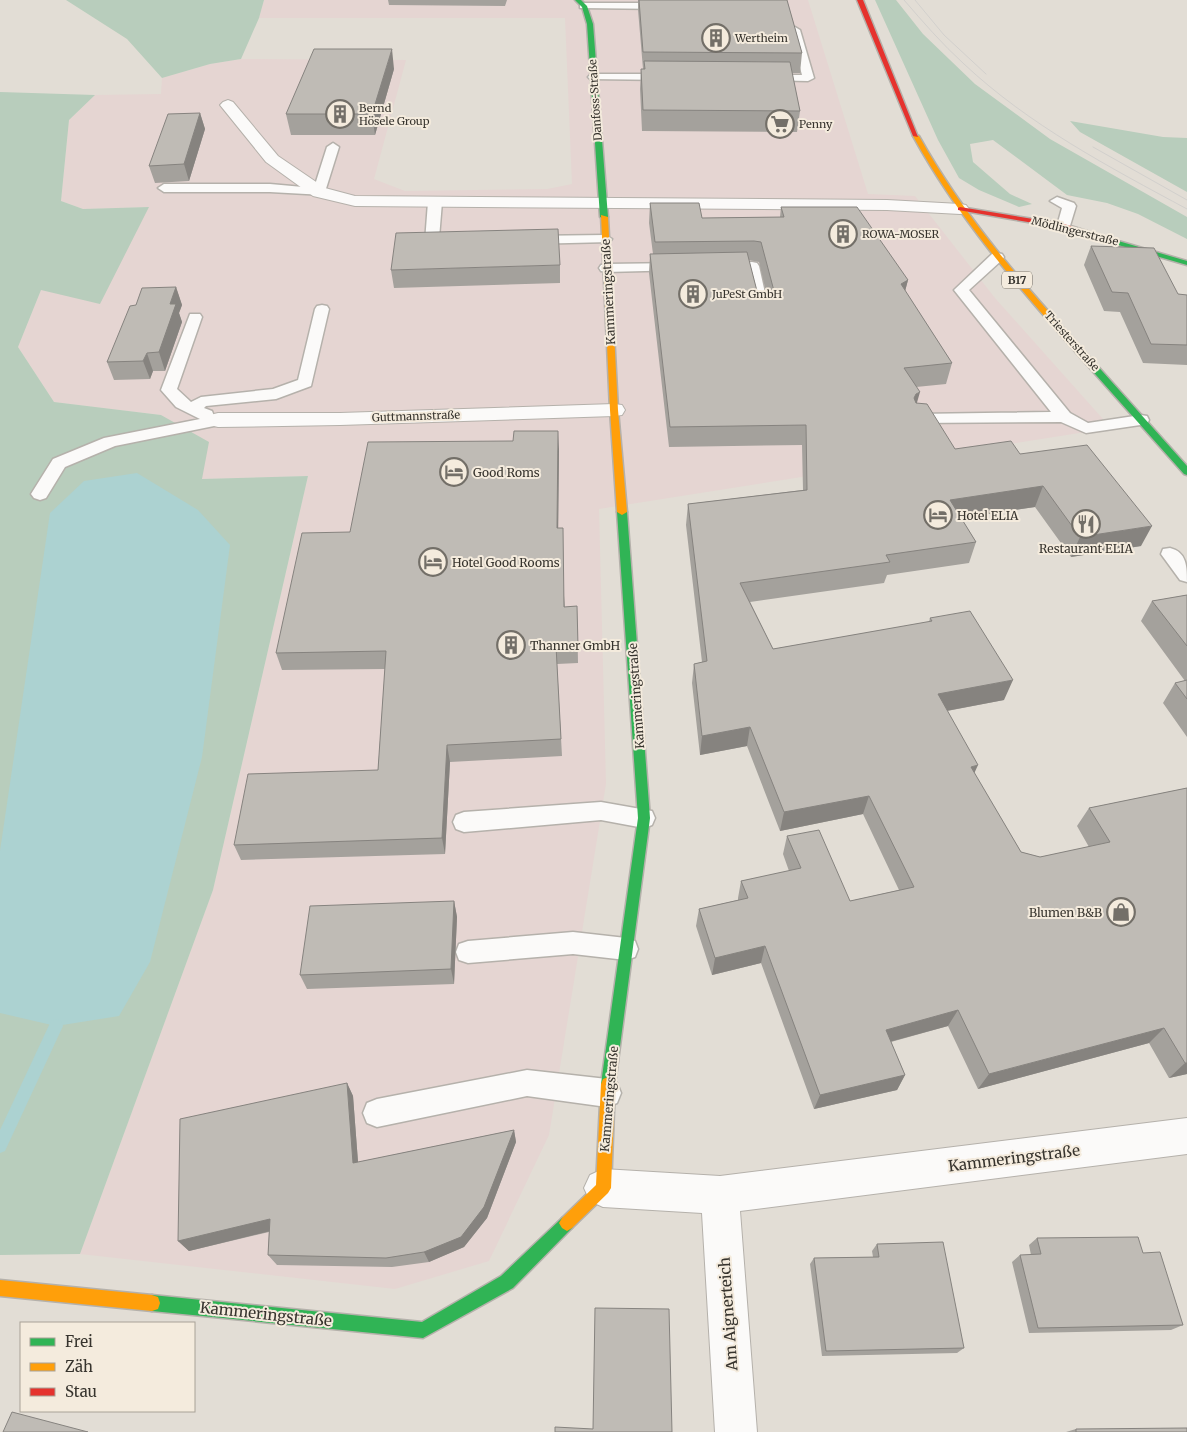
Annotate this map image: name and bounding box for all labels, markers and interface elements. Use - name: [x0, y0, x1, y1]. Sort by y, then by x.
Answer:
- building icon: Wertheim: [701, 23, 731, 53]
- place label: Wertheim: [734, 31, 788, 45]
- street label: Danfoss-Straße: [585, 58, 605, 141]
- building icon: Bernd Hösele Group: [325, 99, 355, 129]
- place label: Bernd Hösele Group: [359, 101, 430, 128]
- supermarket icon: Penny: [765, 109, 795, 139]
- place label: Penny: [799, 117, 833, 131]
- street label: Mödlingerstraße: [1030, 213, 1120, 249]
- building icon: ROWA-MOSER: [828, 219, 858, 249]
- place label: ROWA-MOSER: [862, 227, 939, 241]
- street label: Kammeringstraße: [598, 239, 618, 345]
- road number: B17: [1002, 272, 1032, 288]
- building icon: JuPeSt GmbH: [678, 279, 708, 309]
- place label: JuPeSt GmbH: [711, 287, 782, 301]
- street label: Triesterstraße: [1042, 308, 1103, 374]
- street label: Guttmannstraße: [372, 407, 461, 425]
- hotel icon: Good Roms: [439, 457, 469, 487]
- place label: Good Roms: [473, 465, 540, 480]
- hotel icon: Hotel ELIA: [923, 500, 953, 530]
- place label: Hotel ELIA: [957, 508, 1019, 523]
- restaurant icon: Restaurant ELIA: [1071, 509, 1101, 539]
- place label: Restaurant ELIA: [1039, 541, 1133, 556]
- hotel icon: Hotel Good Rooms: [418, 547, 448, 577]
- place label: Hotel Good Rooms: [452, 555, 560, 570]
- building icon: Thanner GmbH: [496, 630, 526, 660]
- place label: Thanner GmbH: [530, 638, 620, 653]
- street label: Kammeringstraße: [625, 643, 647, 749]
- shop icon: Blumen B&B: [1106, 897, 1136, 927]
- place label: Blumen B&B: [1029, 905, 1102, 920]
- street label: Kammeringstraße: [597, 1046, 621, 1152]
- street label: Kammeringstraße: [947, 1140, 1081, 1176]
- street label: Am Aignerteich: [715, 1257, 742, 1372]
- street label: Kammeringstraße: [199, 1298, 333, 1330]
- legend: [20, 1322, 195, 1412]
- text: Frei: [65, 1332, 93, 1351]
- text: Zäh: [65, 1357, 93, 1376]
- text: Stau: [65, 1382, 97, 1401]

